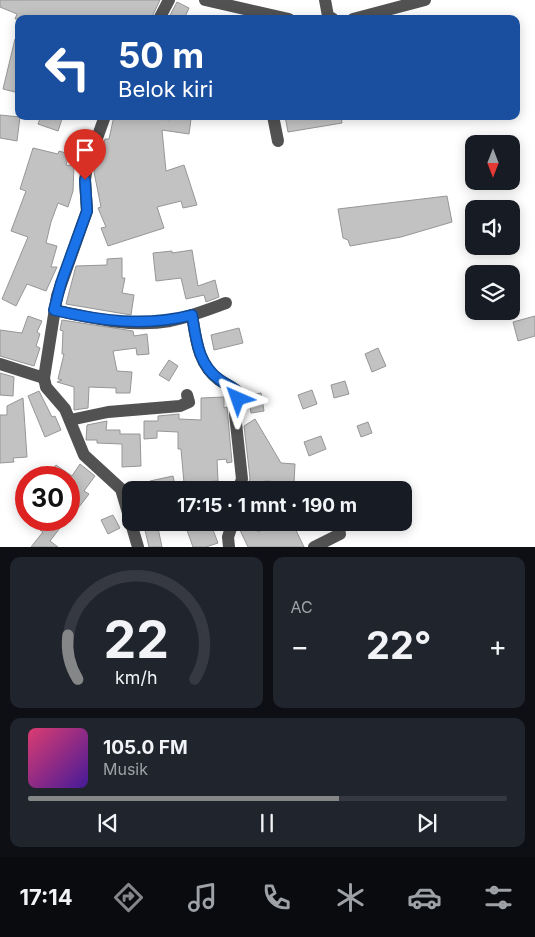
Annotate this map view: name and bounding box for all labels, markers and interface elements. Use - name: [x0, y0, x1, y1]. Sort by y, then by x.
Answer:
- text: 50 m: [118, 34, 204, 76]
- icon: left: [35, 35, 100, 100]
- text: Belok kiri: [118, 76, 213, 102]
- pin: [64, 129, 106, 180]
- north arrow: [465, 135, 520, 190]
- map controls: [465, 135, 520, 320]
- icon: arrive: [71, 136, 99, 164]
- button: sound: [465, 200, 520, 255]
- button: layers: [465, 265, 520, 320]
- position arrow: [211, 372, 263, 424]
- speed limit sign: 30: [15, 466, 80, 531]
- text: 17:15 · 1 mnt · 190 m: [177, 494, 357, 517]
- text: AC: [291, 597, 313, 617]
- text: 22: [103, 608, 169, 671]
- text: 22°: [366, 622, 431, 668]
- text: −: [291, 629, 309, 663]
- text: +: [488, 629, 507, 663]
- text: km/h: [115, 667, 157, 688]
- text: 105.0 FM: [103, 736, 188, 759]
- text: Musik: [103, 759, 148, 779]
- icon: previous: [94, 809, 122, 837]
- icon: pause: [253, 809, 281, 837]
- icon: next: [413, 809, 441, 837]
- icon: directions: [111, 880, 146, 915]
- icon: music: [185, 880, 220, 915]
- icon: phone: [259, 880, 294, 915]
- icon: climate: [333, 880, 368, 915]
- icon: car: [407, 880, 442, 915]
- icon: filters: [481, 880, 516, 915]
- text: 17:14: [19, 884, 73, 910]

